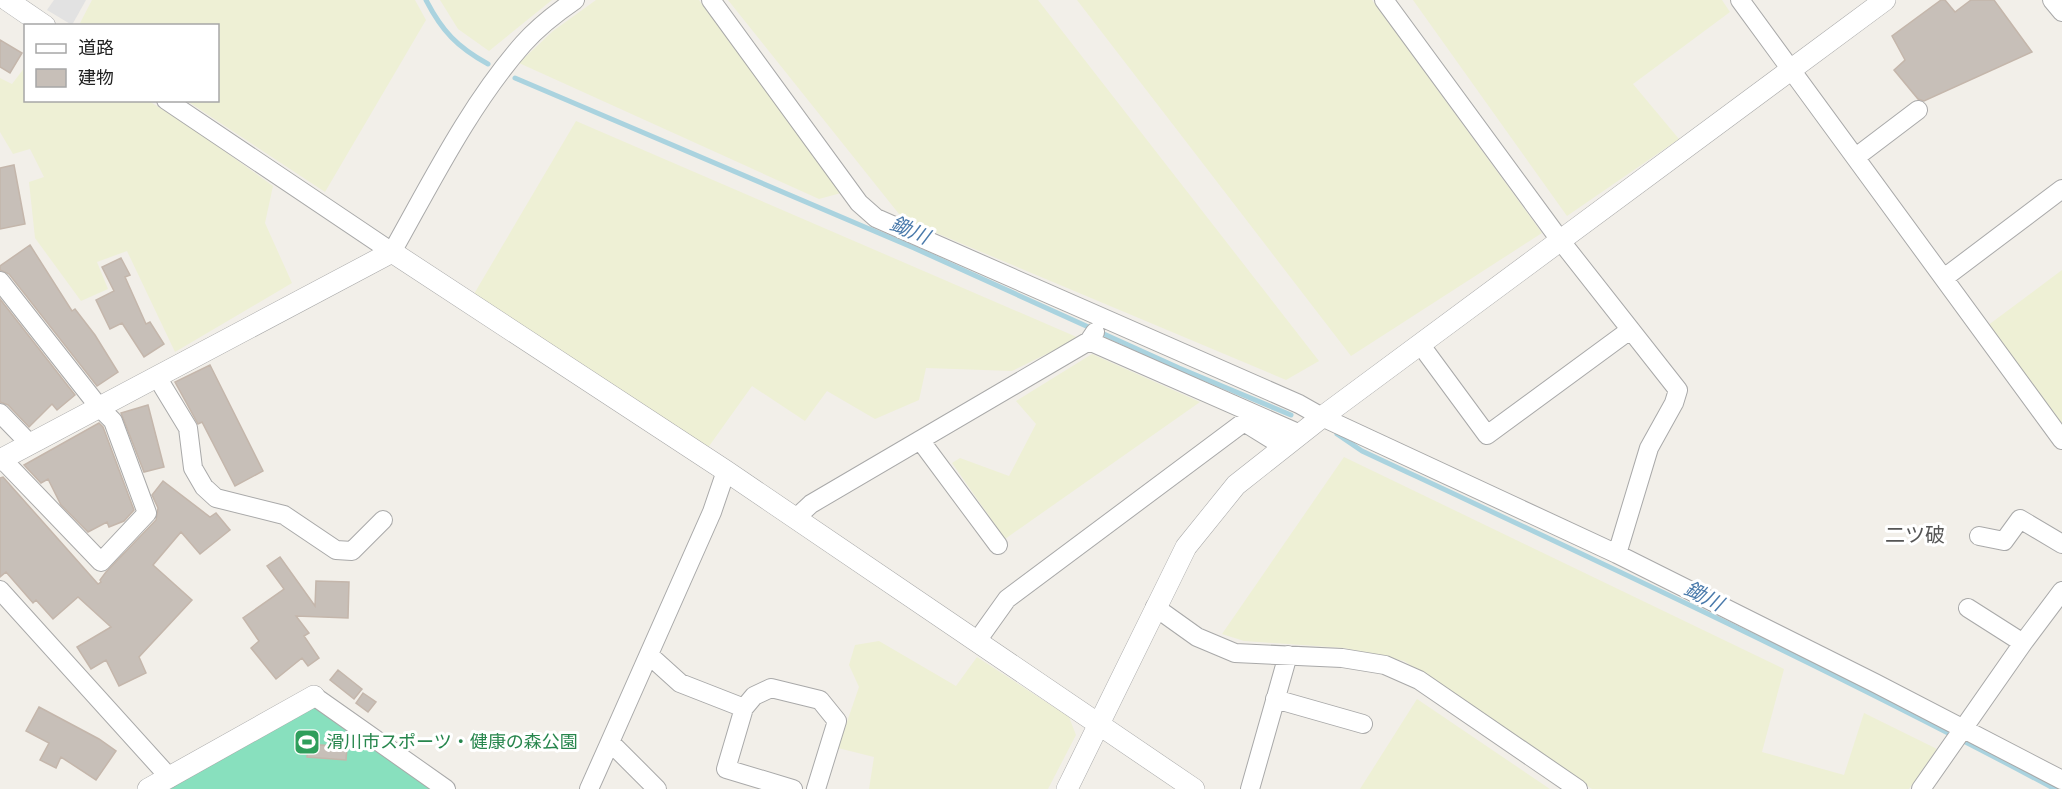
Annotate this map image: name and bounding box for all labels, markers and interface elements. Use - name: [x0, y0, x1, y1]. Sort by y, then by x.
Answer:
- legend: [24, 24, 219, 102]
- text: 道路: [78, 35, 114, 60]
- text: 建物: [78, 65, 114, 90]
- water label: 鋤川: [887, 209, 936, 251]
- district label: 二ツ破: [1885, 521, 1945, 548]
- water label: 鋤川: [1680, 574, 1730, 618]
- sports icon: 滑川市スポーツ・健康の森公園: [292, 727, 322, 757]
- place label: 滑川市スポーツ・健康の森公園: [326, 729, 578, 754]

